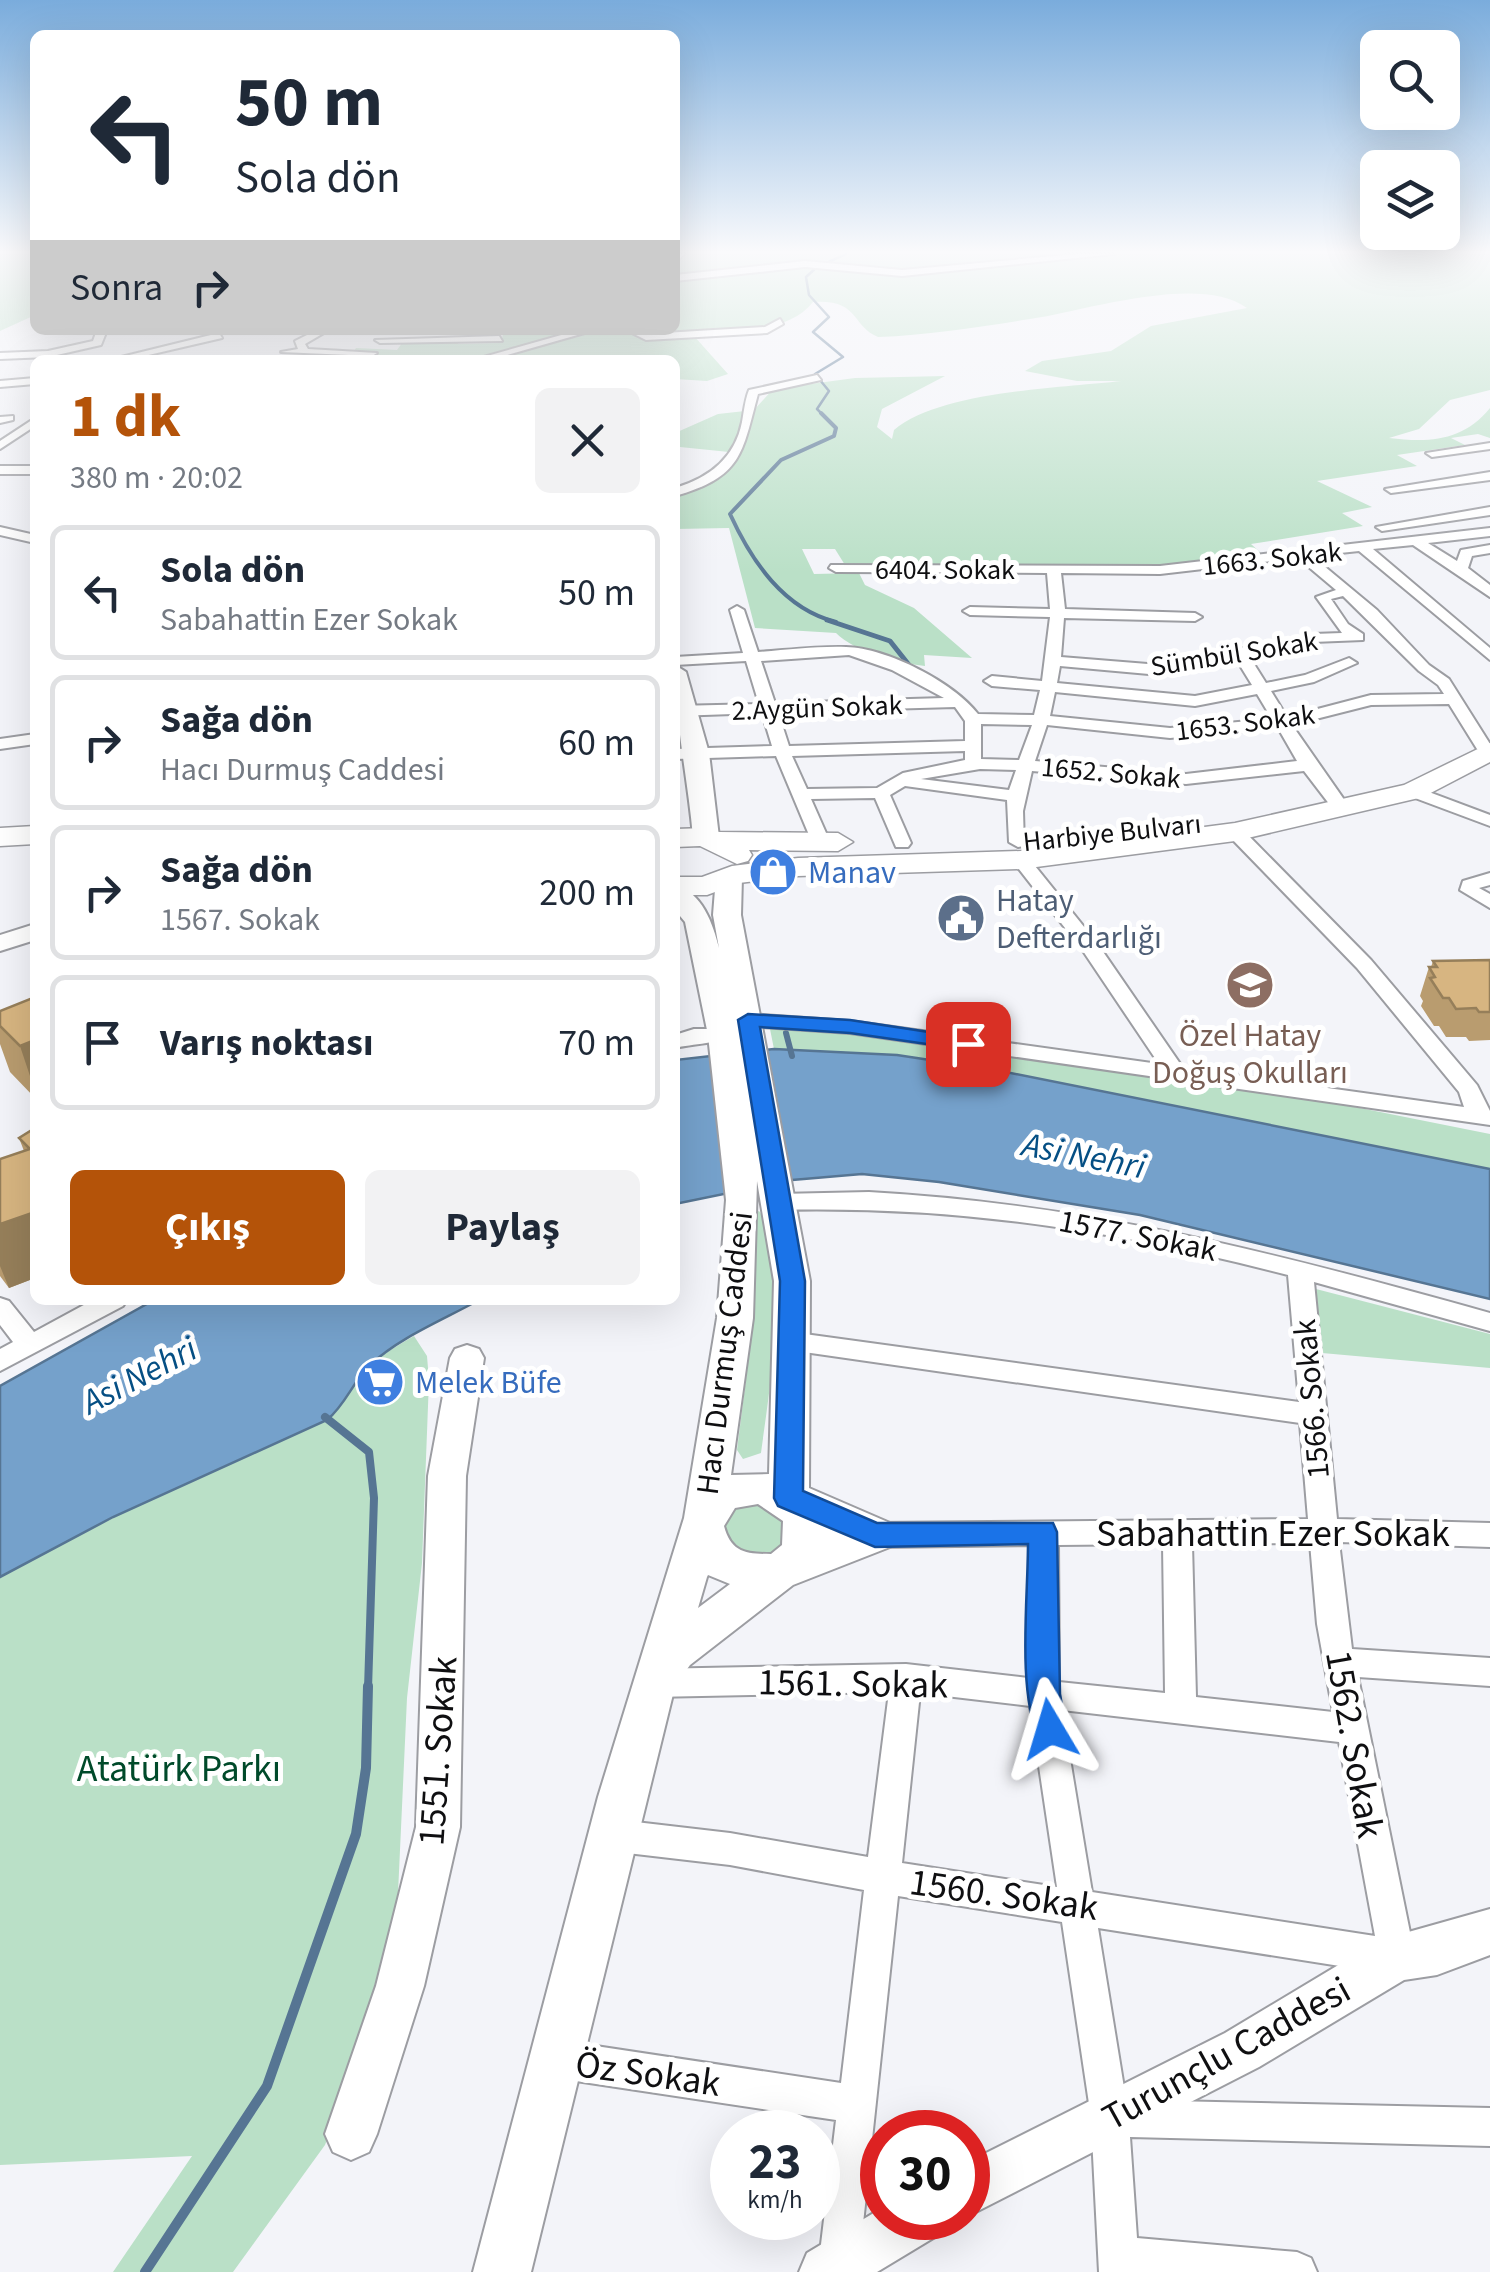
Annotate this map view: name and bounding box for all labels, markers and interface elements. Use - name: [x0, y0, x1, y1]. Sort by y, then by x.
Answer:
- map controls: [1360, 30, 1460, 250]
- button: search: [1360, 30, 1460, 130]
- text: 50 m: [235, 53, 383, 153]
- icon: left: [70, 70, 200, 200]
- text: Sola dön: [235, 146, 401, 210]
- button: layers: [1360, 150, 1460, 250]
- icon: right: [183, 260, 238, 315]
- text: Sonra: [70, 261, 163, 315]
- text: 1 dk: [70, 375, 181, 460]
- button: close: [535, 388, 640, 493]
- text: 380 m · 20:02: [70, 455, 243, 501]
- street label: 1663. Sokak: [1200, 532, 1344, 586]
- text: Sola dön: [160, 543, 305, 597]
- street label: 6404. Sokak: [875, 550, 1015, 590]
- icon: left: [75, 565, 130, 620]
- text: 50 m: [558, 566, 635, 620]
- text: Sabahattin Ezer Sokak: [160, 597, 458, 643]
- street label: Sümbül Sokak: [1148, 621, 1321, 687]
- street label: 2.Aygün Sokak: [731, 685, 903, 731]
- text: Sağa dön: [160, 693, 313, 747]
- street label: 1653. Sokak: [1173, 695, 1317, 751]
- icon: right: [75, 715, 130, 770]
- text: 60 m: [558, 716, 635, 770]
- text: Hacı Durmuş Caddesi: [160, 747, 445, 793]
- street label: 1652. Sokak: [1039, 747, 1182, 799]
- street label: Harbiye Bulvarı: [1021, 804, 1203, 862]
- text: Sağa dön: [160, 843, 313, 897]
- shop icon: Manav: [747, 846, 799, 898]
- place label: Manav: [808, 850, 896, 896]
- icon: right: [75, 865, 130, 920]
- text: 200 m: [539, 866, 635, 920]
- place label: Hatay Defterdarlığı: [996, 878, 1162, 961]
- public building icon: Hatay Defterdarlığı: [935, 892, 987, 944]
- text: 1567. Sokak: [160, 897, 320, 943]
- school or university icon: Özel Hatay Doğuş Okulları: [1224, 959, 1276, 1011]
- pin: [926, 1002, 1011, 1087]
- place label: Özel Hatay Doğuş Okulları: [1152, 1013, 1348, 1096]
- icon: arrive: [75, 1015, 130, 1070]
- text: Varış noktası: [160, 1016, 373, 1070]
- text: 70 m: [558, 1016, 635, 1070]
- icon: arrive: [941, 1017, 996, 1072]
- water label: Asi Nehri: [1016, 1119, 1150, 1193]
- button: Çıkış: [70, 1170, 345, 1285]
- button: Paylaş: [365, 1170, 640, 1285]
- street label: 1577. Sokak: [1055, 1198, 1221, 1274]
- street label: Hacı Durmuş Caddesi: [685, 1209, 765, 1497]
- street label: 1566. Sokak: [1282, 1317, 1342, 1481]
- water label: Asi Nehri: [71, 1324, 207, 1428]
- supermarket icon: Melek Büfe: [354, 1356, 406, 1408]
- place label: Melek Büfe: [415, 1360, 562, 1406]
- street label: Sabahattin Ezer Sokak: [1096, 1507, 1450, 1561]
- street label: 1562. Sokak: [1311, 1646, 1397, 1843]
- street label: 1551. Sokak: [404, 1654, 472, 1848]
- street label: 1561. Sokak: [758, 1655, 949, 1713]
- position arrow: [998, 1677, 1102, 1781]
- park label: Atatürk Parkı: [77, 1742, 281, 1796]
- street label: 1560. Sokak: [906, 1855, 1102, 1935]
- street label: Turunçlu Caddesi: [1093, 1963, 1360, 2144]
- street label: Öz Sokak: [572, 2037, 724, 2111]
- speed limit sign: 30: [860, 2110, 990, 2240]
- text: 23: [749, 2127, 801, 2198]
- text: km/h: [747, 2182, 803, 2218]

